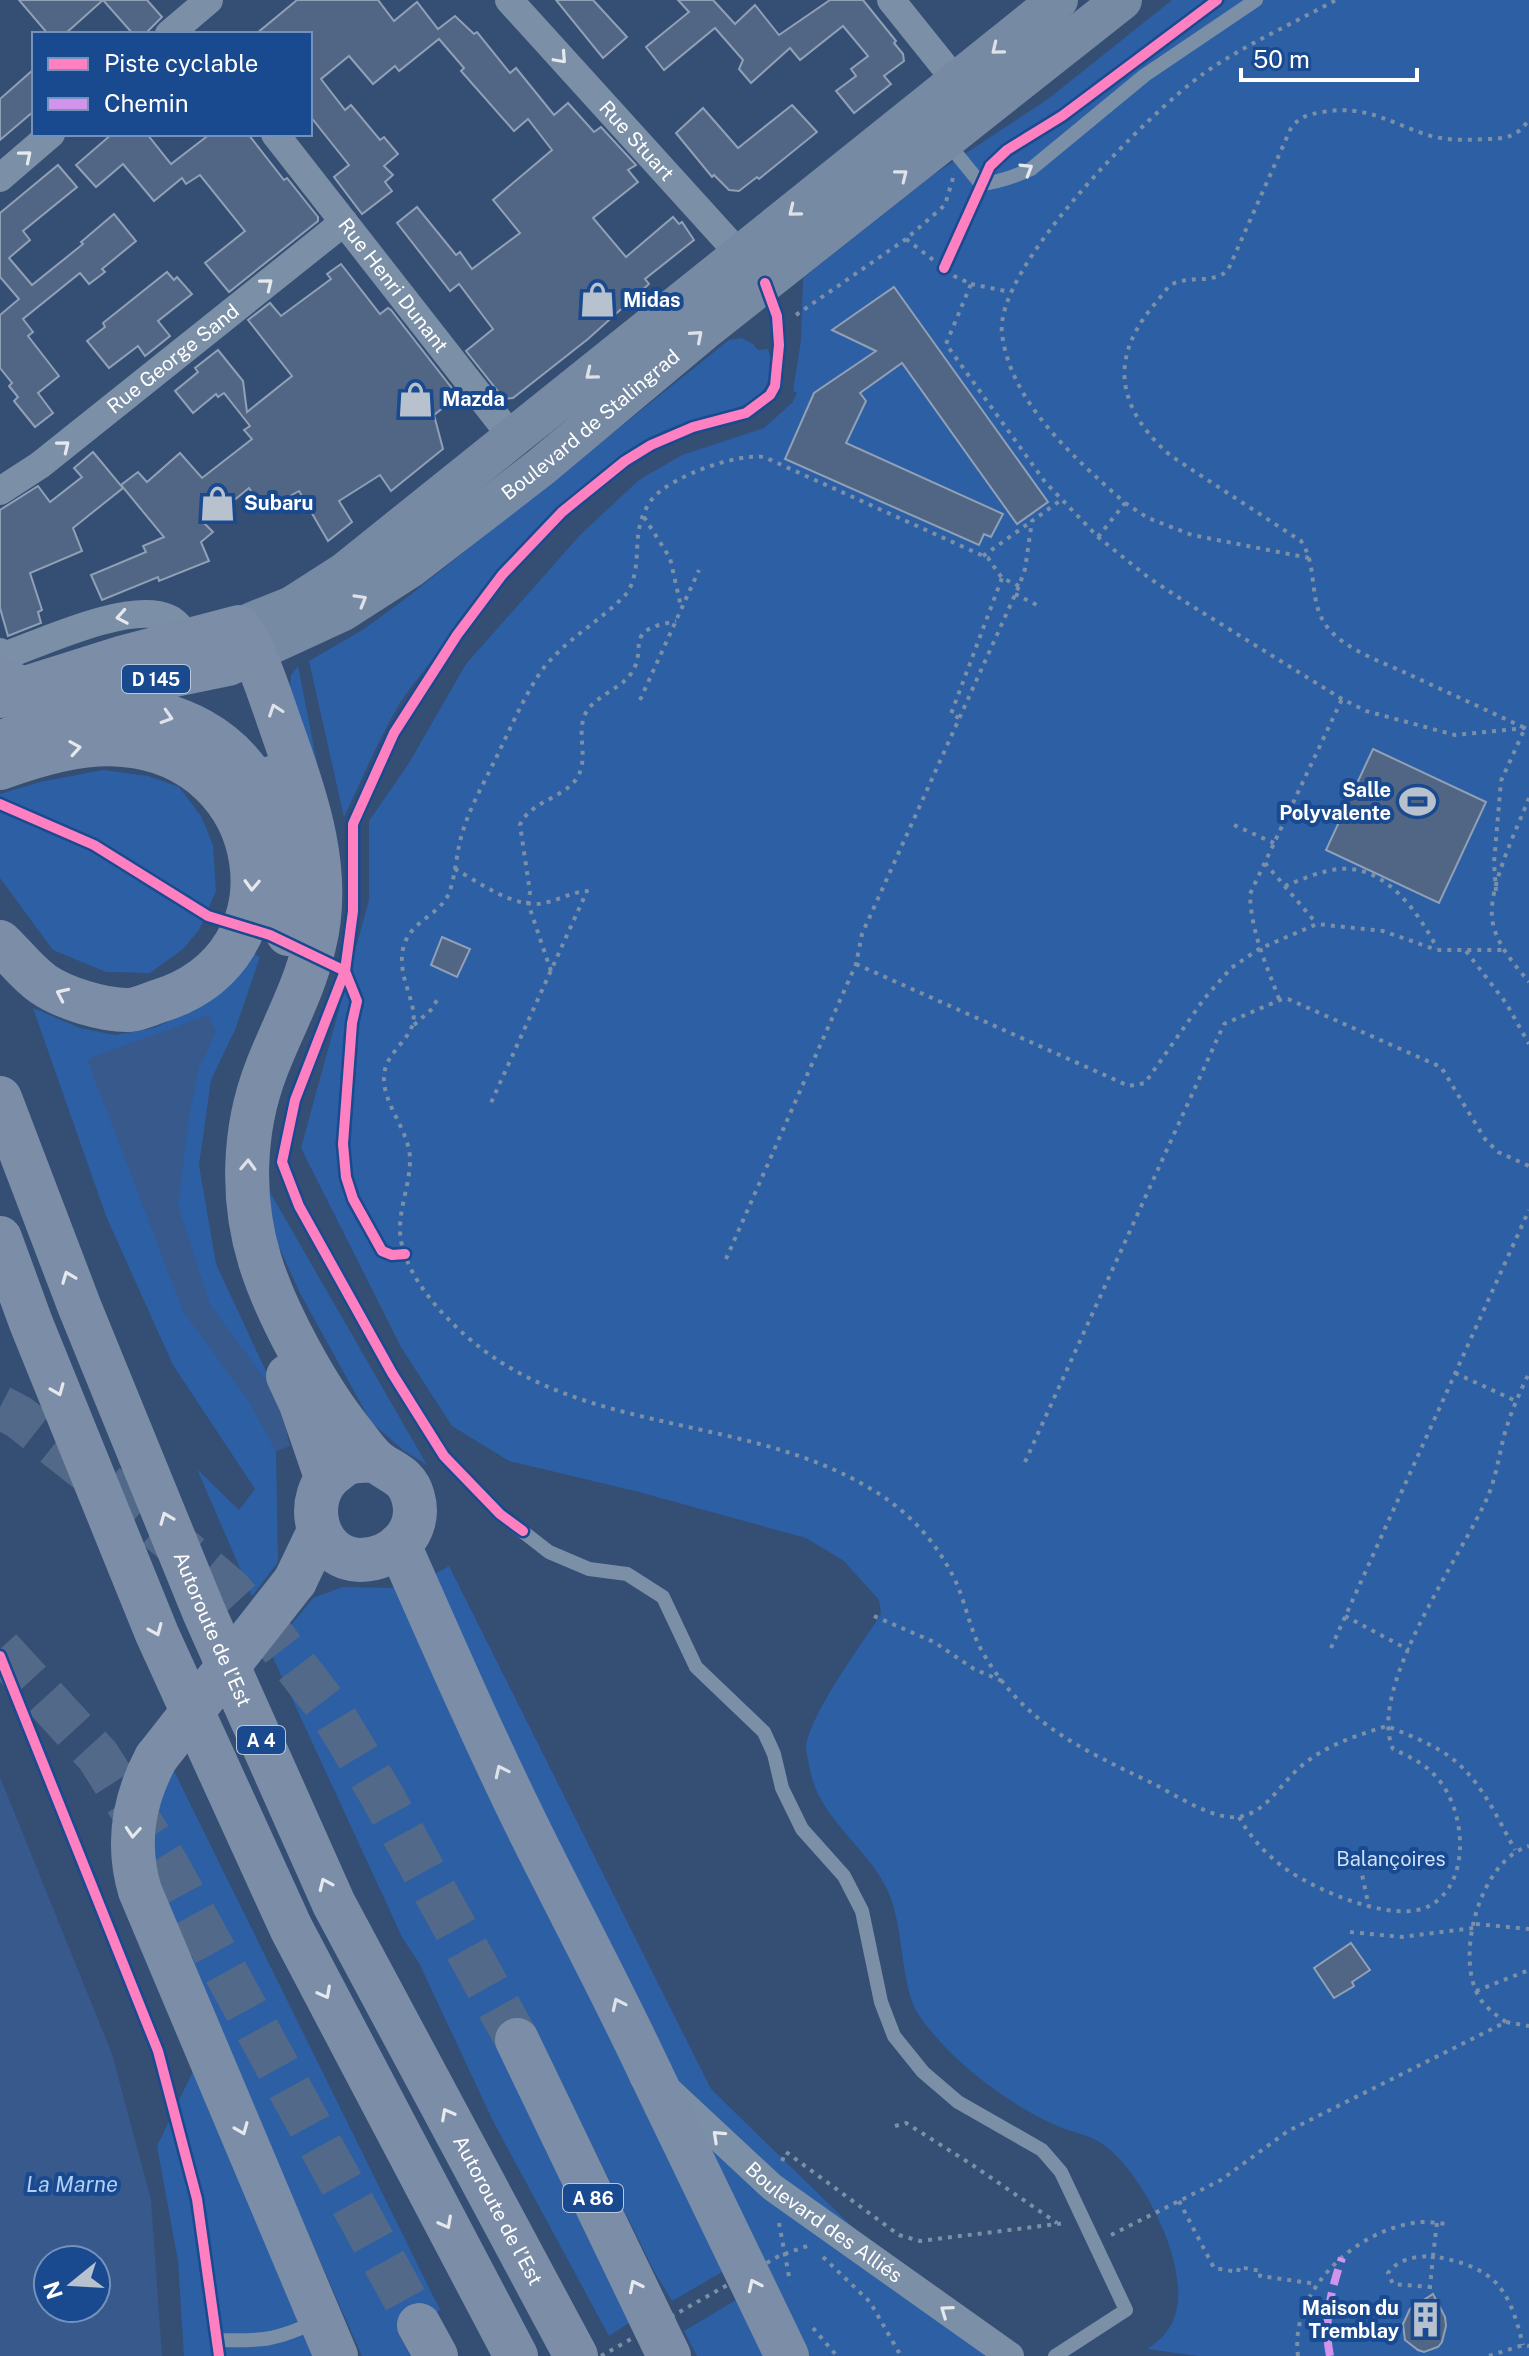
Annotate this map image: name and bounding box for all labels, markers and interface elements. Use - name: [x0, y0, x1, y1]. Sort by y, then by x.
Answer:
- legend: [32, 32, 312, 136]
- scale bar: [1241, 32, 1417, 82]
- one-way arrow: [992, 39, 1006, 54]
- text: 50 m: [1253, 45, 1310, 73]
- one-way arrow: [552, 48, 566, 63]
- text: Piste cyclable: [104, 49, 258, 77]
- text: Chemin: [104, 89, 189, 117]
- street label: Rue Stuart: [594, 96, 679, 186]
- one-way arrow: [16, 151, 31, 166]
- one-way arrow: [1019, 164, 1033, 179]
- one-way arrow: [893, 171, 908, 185]
- one-way arrow: [789, 201, 803, 216]
- street label: Rue Henri Dunant: [333, 213, 453, 357]
- one-way arrow: [258, 279, 272, 294]
- shop icon: Midas: [578, 281, 616, 319]
- place label: Midas: [623, 288, 681, 312]
- street label: Rue George Sand: [102, 299, 244, 419]
- one-way arrow: [688, 331, 703, 346]
- street label: Boulevard de Stalingrad: [497, 344, 684, 505]
- one-way arrow: [586, 364, 600, 379]
- shop icon: Mazda: [397, 380, 435, 418]
- place label: Mazda: [442, 387, 505, 411]
- one-way arrow: [55, 441, 69, 456]
- shop icon: Subaru: [199, 484, 237, 522]
- place label: Subaru: [244, 491, 313, 515]
- one-way arrow: [352, 594, 367, 610]
- one-way arrow: [115, 607, 128, 624]
- road number: D 145: [122, 665, 190, 693]
- one-way arrow: [268, 703, 285, 717]
- one-way arrow: [160, 708, 174, 724]
- one-way arrow: [68, 740, 82, 757]
- place label: Salle Polyvalente: [1279, 778, 1391, 825]
- sports icon: Salle Polyvalente: [1398, 783, 1436, 821]
- one-way arrow: [243, 879, 261, 892]
- one-way arrow: [56, 988, 71, 1004]
- one-way arrow: [239, 1158, 256, 1171]
- one-way arrow: [61, 1271, 78, 1285]
- one-way arrow: [48, 1382, 65, 1396]
- one-way arrow: [159, 1512, 175, 1526]
- street label: Autoroute de l’Est: [169, 1548, 256, 1710]
- one-way arrow: [147, 1622, 163, 1636]
- road number: A 4: [237, 1726, 285, 1754]
- one-way arrow: [495, 1765, 511, 1780]
- one-way arrow: [125, 1826, 142, 1839]
- park label: Balançoires: [1336, 1847, 1446, 1871]
- one-way arrow: [319, 1878, 335, 1893]
- one-way arrow: [315, 1984, 331, 1998]
- one-way arrow: [612, 1997, 628, 2012]
- one-way arrow: [441, 2108, 456, 2123]
- one-way arrow: [232, 2121, 248, 2135]
- street label: Autoroute de l’Est: [448, 2131, 548, 2289]
- one-way arrow: [712, 2132, 727, 2146]
- street label: Boulevard des Alliés: [741, 2157, 907, 2288]
- water label: La Marne: [26, 2171, 118, 2197]
- road number: A 86: [563, 2184, 623, 2212]
- one-way arrow: [437, 2214, 452, 2229]
- north arrow: [32, 2244, 112, 2324]
- text: N: [38, 2278, 68, 2302]
- one-way arrow: [629, 2279, 645, 2294]
- one-way arrow: [748, 2279, 764, 2294]
- place label: Maison du Tremblay: [1302, 2296, 1399, 2343]
- building icon: Maison du Tremblay: [1406, 2301, 1444, 2339]
- one-way arrow: [940, 2306, 955, 2321]

